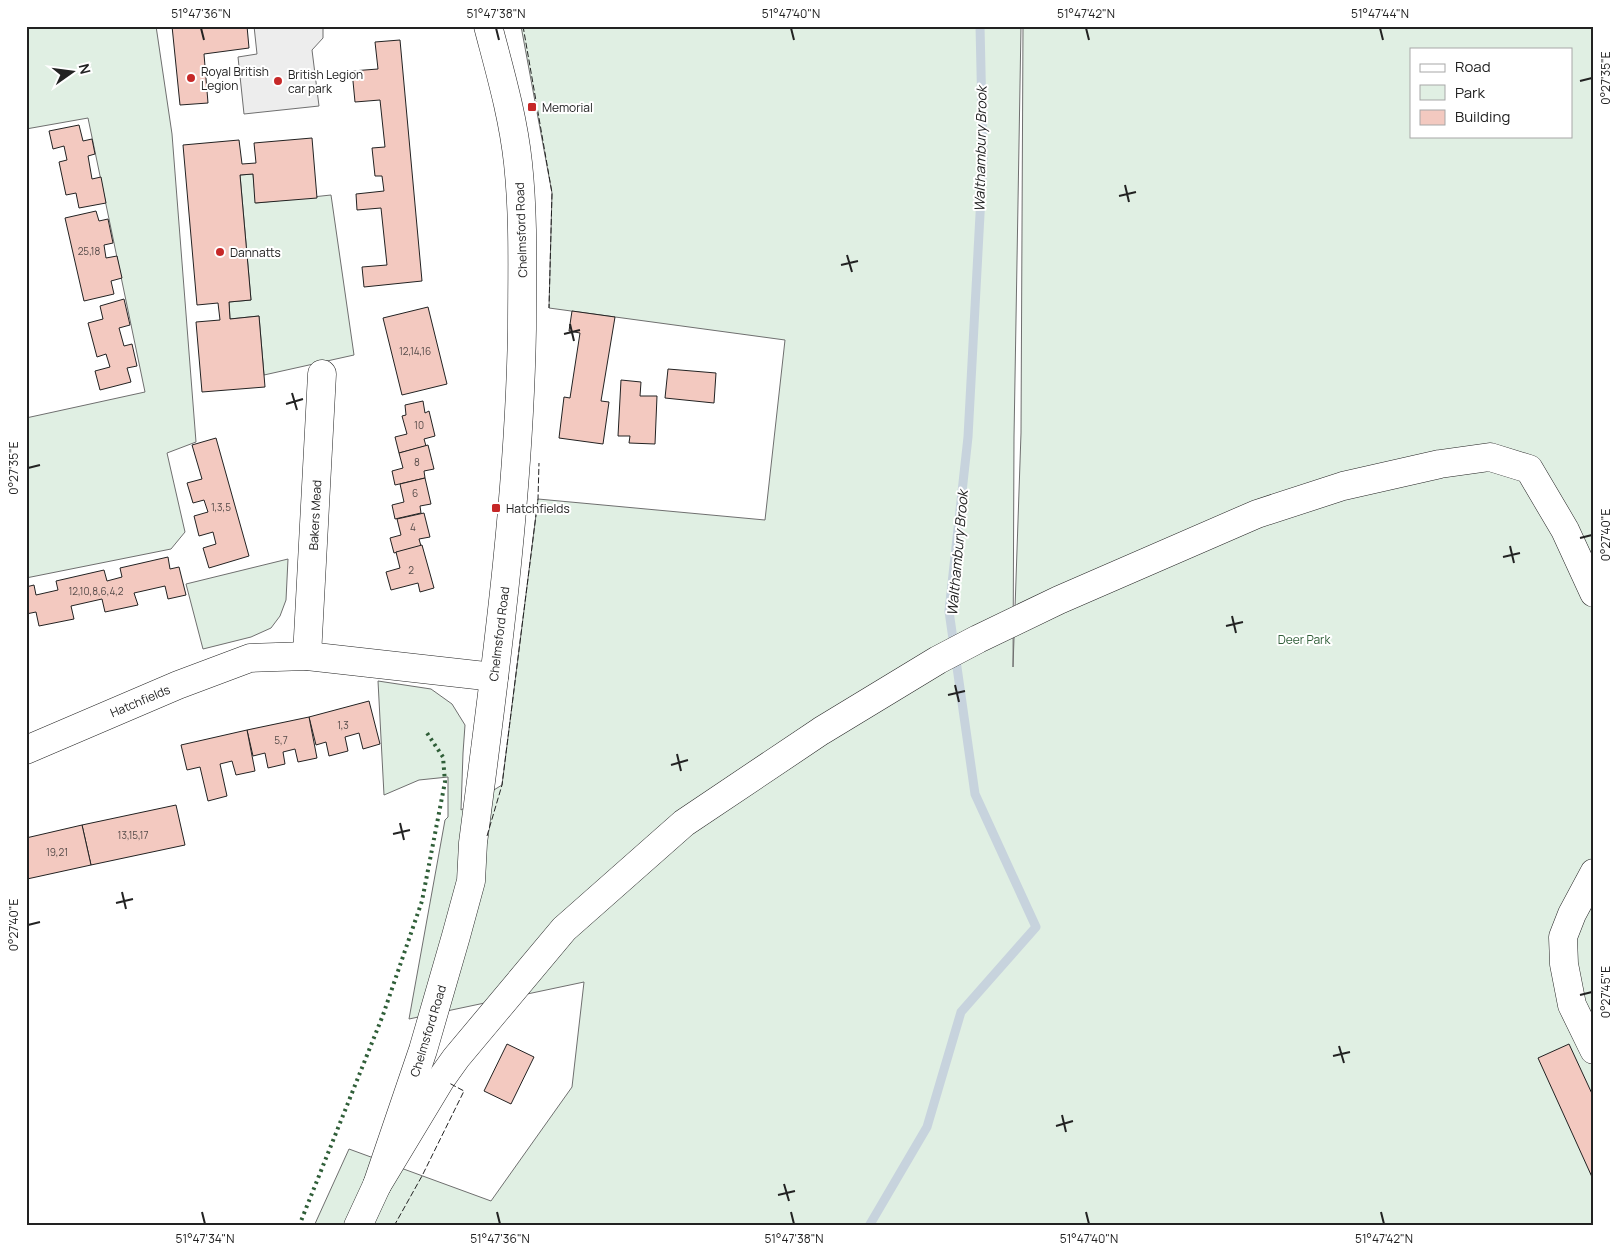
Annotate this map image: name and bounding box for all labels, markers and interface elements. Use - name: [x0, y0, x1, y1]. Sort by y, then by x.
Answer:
- text: 51°47'36"N: [171, 5, 231, 22]
- text: 51°47'38"N: [466, 5, 526, 22]
- text: 51°47'40"N: [762, 5, 820, 22]
- text: 51°47'42"N: [1057, 5, 1115, 22]
- text: 51°47'44"N: [1351, 5, 1409, 22]
- north arrow: [48, 48, 98, 98]
- legend: [1410, 48, 1572, 138]
- text: 0°27'35"E: [1597, 51, 1614, 105]
- text: Road: [1455, 56, 1491, 77]
- text: N: [75, 62, 96, 76]
- place label: Royal British Legion: [201, 63, 269, 94]
- place label: British Legion car park: [288, 66, 363, 97]
- marker: Royal British Legion: [185, 72, 197, 84]
- marker: British Legion car park: [272, 75, 284, 87]
- text: Park: [1455, 82, 1485, 103]
- water label: Walthambury Brook: [969, 84, 991, 212]
- place label: Memorial: [542, 99, 593, 116]
- marker: Memorial: [526, 101, 538, 113]
- text: Building: [1455, 106, 1510, 127]
- street label: Chelmsford Road: [511, 182, 531, 278]
- house number: 25,18: [78, 244, 101, 258]
- place label: Dannatts: [230, 244, 281, 261]
- marker: Dannatts: [214, 246, 226, 258]
- house number: 12,14,16: [399, 344, 431, 358]
- house number: 10: [414, 418, 424, 432]
- text: 0°27'35"E: [5, 441, 22, 495]
- house number: 8: [414, 455, 420, 469]
- street label: Bakers Mead: [305, 479, 325, 551]
- house number: 6: [412, 486, 418, 500]
- water label: Walthambury Brook: [942, 487, 972, 617]
- house number: 1,3,5: [211, 500, 231, 514]
- place label: Hatchfields: [506, 500, 570, 517]
- marker: Hatchfields: [490, 502, 502, 514]
- text: 0°27'40"E: [1597, 509, 1614, 561]
- house number: 4: [410, 520, 416, 534]
- house number: 2: [408, 563, 414, 577]
- house number: 12,10,8,6,4,2: [68, 584, 124, 598]
- street label: Chelmsford Road: [485, 586, 513, 682]
- park label: Deer Park: [1278, 631, 1331, 648]
- street label: Hatchfields: [107, 681, 173, 721]
- house number: 1,3: [337, 718, 349, 732]
- house number: 5,7: [274, 733, 288, 747]
- house number: 13,15,17: [118, 828, 148, 842]
- house number: 19,21: [46, 845, 68, 859]
- text: 0°27'40"E: [5, 899, 22, 951]
- text: 0°27'45"E: [1597, 966, 1614, 1018]
- street label: Chelmsford Road: [406, 983, 450, 1079]
- text: 51°47'34"N: [176, 1230, 234, 1247]
- text: 51°47'36"N: [470, 1230, 530, 1247]
- text: 51°47'38"N: [764, 1230, 824, 1247]
- text: 51°47'40"N: [1060, 1230, 1118, 1247]
- text: 51°47'42"N: [1355, 1230, 1413, 1247]

